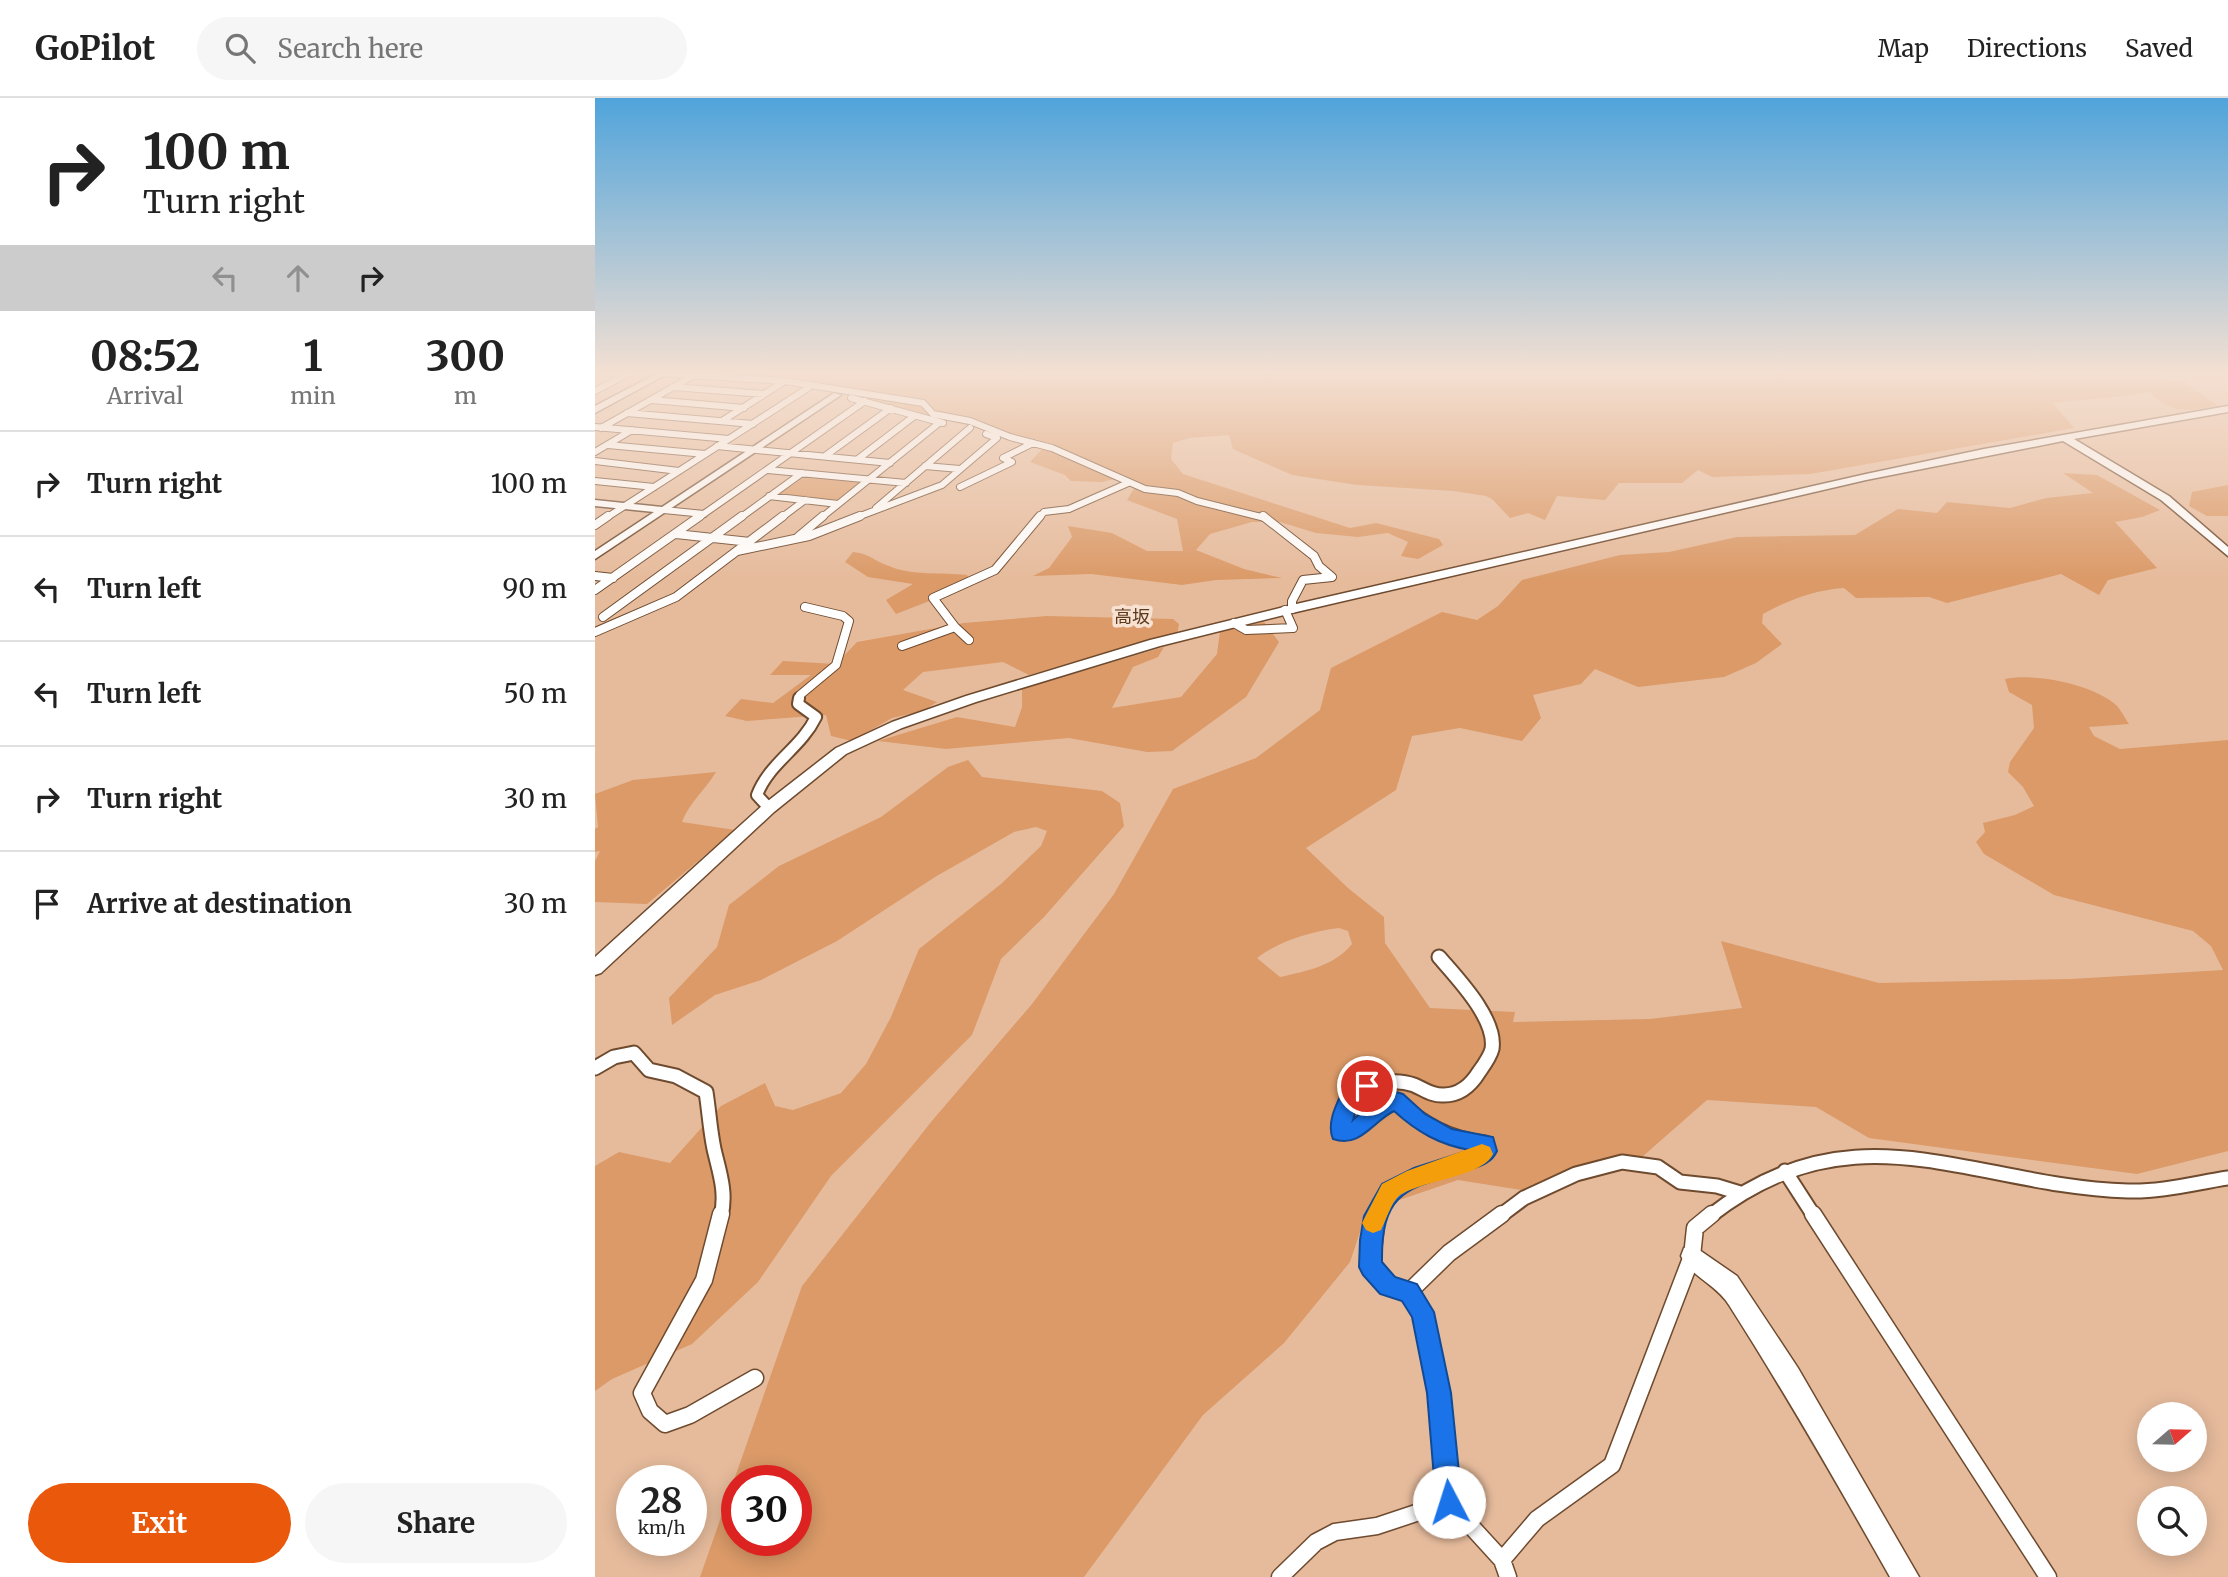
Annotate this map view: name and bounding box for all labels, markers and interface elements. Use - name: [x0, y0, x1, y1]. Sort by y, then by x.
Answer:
- search box: [197, 17, 687, 80]
- text: GoPilot: [35, 28, 155, 69]
- icon: search: [221, 29, 259, 67]
- text: Search here: [277, 32, 423, 65]
- text: Map: [1878, 33, 1929, 64]
- text: Directions: [1967, 33, 2087, 64]
- text: Saved: [2125, 33, 2193, 64]
- text: 100 m: [143, 121, 290, 182]
- icon: right: [28, 126, 119, 217]
- text: Turn right: [143, 182, 305, 222]
- icon: left: [206, 259, 244, 297]
- icon: ahead: [279, 259, 317, 297]
- icon: right: [352, 259, 390, 297]
- text: 08:52: [90, 330, 200, 382]
- text: 1: [303, 330, 323, 382]
- text: 300: [426, 330, 505, 382]
- text: Arrival: [107, 381, 184, 410]
- text: min: [290, 381, 336, 410]
- text: m: [454, 381, 477, 410]
- icon: right: [28, 465, 66, 503]
- text: Turn right: [87, 467, 222, 500]
- text: 100 m: [491, 467, 567, 500]
- icon: left: [28, 570, 66, 608]
- text: Turn left: [87, 572, 201, 605]
- text: 90 m: [503, 572, 567, 605]
- district label: 高坂: [1114, 605, 1150, 628]
- icon: left: [28, 675, 66, 713]
- text: Turn left: [87, 677, 201, 710]
- text: 50 m: [503, 677, 567, 710]
- icon: right: [28, 780, 66, 818]
- text: Turn right: [87, 782, 222, 815]
- text: 30 m: [504, 782, 567, 815]
- icon: arrive: [28, 885, 66, 923]
- text: Arrive at destination: [87, 887, 352, 920]
- text: 30 m: [504, 887, 567, 920]
- pin: [1337, 1056, 1397, 1116]
- icon: arrive: [1348, 1067, 1386, 1105]
- north arrow: [2137, 1402, 2207, 1472]
- map controls: [2137, 1402, 2207, 1556]
- speed limit sign: 30: [721, 1465, 812, 1556]
- position arrow: [1412, 1465, 1486, 1539]
- text: 28: [640, 1479, 683, 1523]
- button: Exit: [28, 1483, 291, 1563]
- button: Share: [305, 1483, 567, 1563]
- button: search: [2137, 1486, 2207, 1556]
- text: km/h: [638, 1516, 685, 1539]

